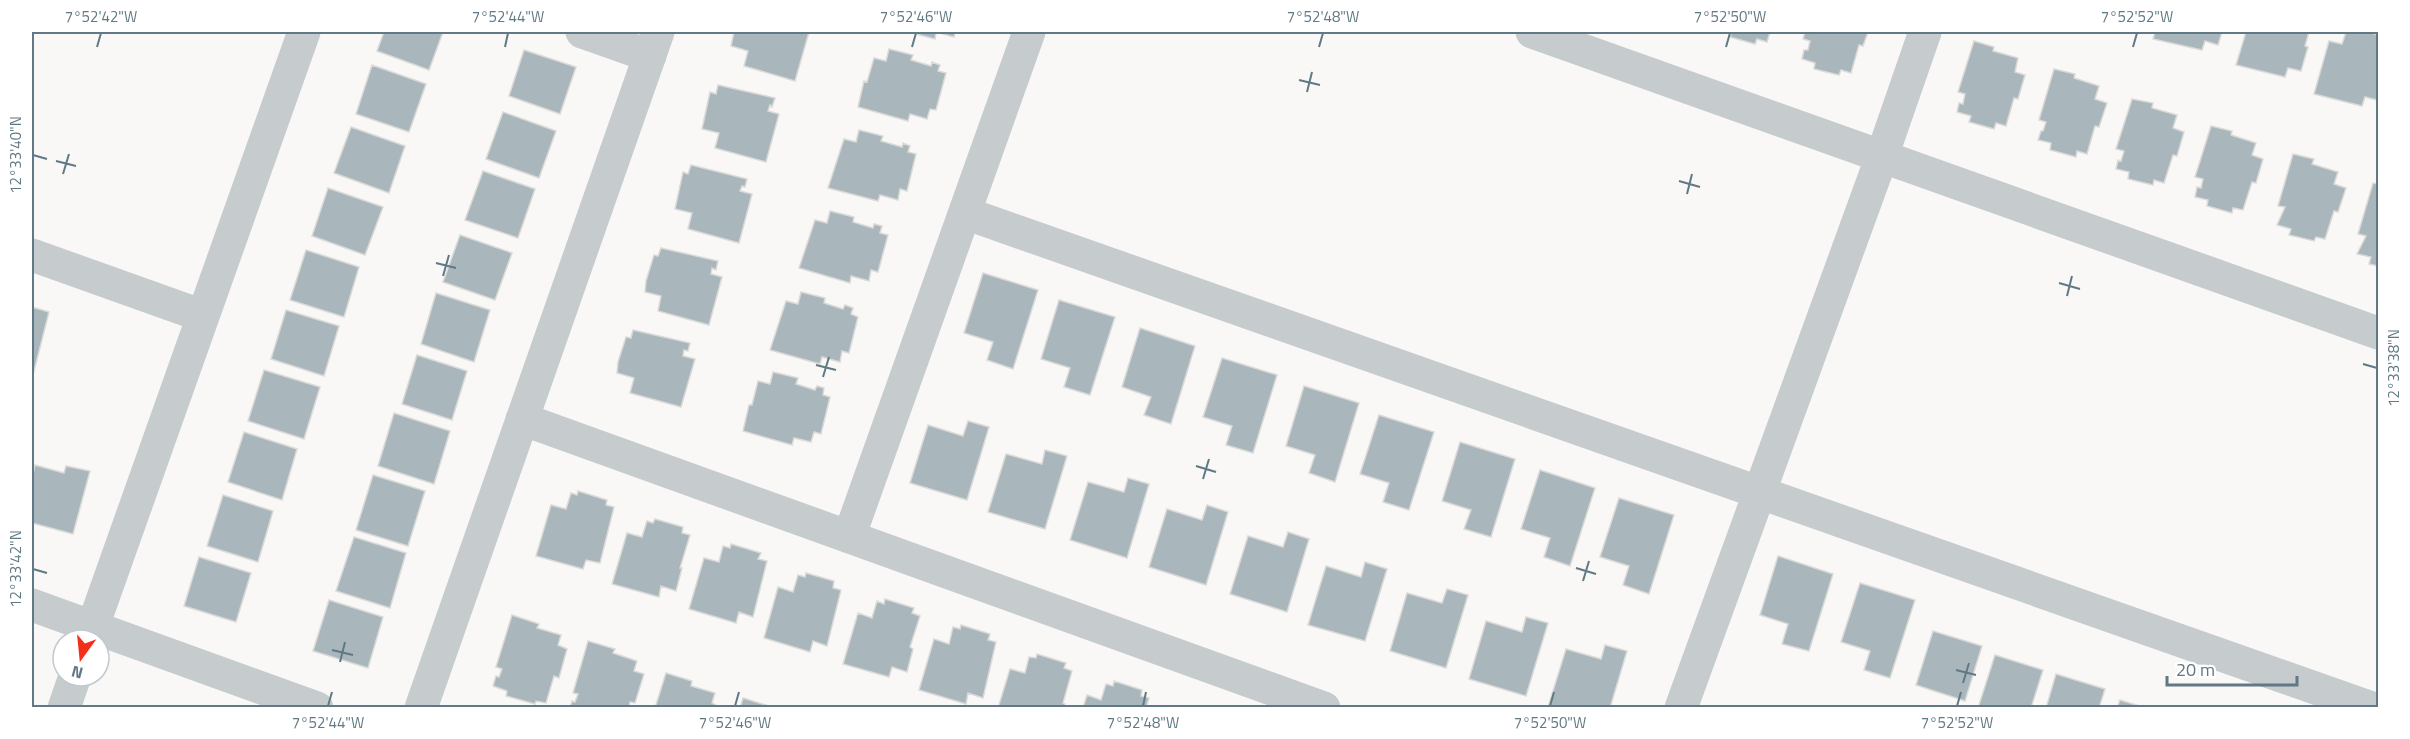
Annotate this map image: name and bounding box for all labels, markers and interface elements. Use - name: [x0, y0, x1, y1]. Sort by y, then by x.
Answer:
- text: 7°52'42"W: [65, 5, 137, 28]
- text: 7°52'44"W: [472, 5, 544, 28]
- text: 7°52'46"W: [880, 5, 952, 28]
- text: 7°52'48"W: [1287, 5, 1359, 28]
- text: 7°52'50"W: [1694, 5, 1766, 28]
- text: 7°52'52"W: [2101, 5, 2173, 28]
- text: 12°33'40"N: [4, 116, 27, 194]
- text: 12°33'38"N: [2382, 329, 2405, 407]
- text: 12°33'42"N: [4, 530, 27, 608]
- north arrow: [51, 628, 111, 688]
- scale bar: [2167, 649, 2298, 687]
- text: 20 m: [2176, 656, 2215, 683]
- text: N: [69, 659, 86, 686]
- text: 7°52'44"W: [292, 711, 364, 734]
- text: 7°52'46"W: [699, 711, 771, 734]
- text: 7°52'48"W: [1107, 711, 1179, 734]
- text: 7°52'50"W: [1514, 711, 1586, 734]
- text: 7°52'52"W: [1921, 711, 1993, 734]

